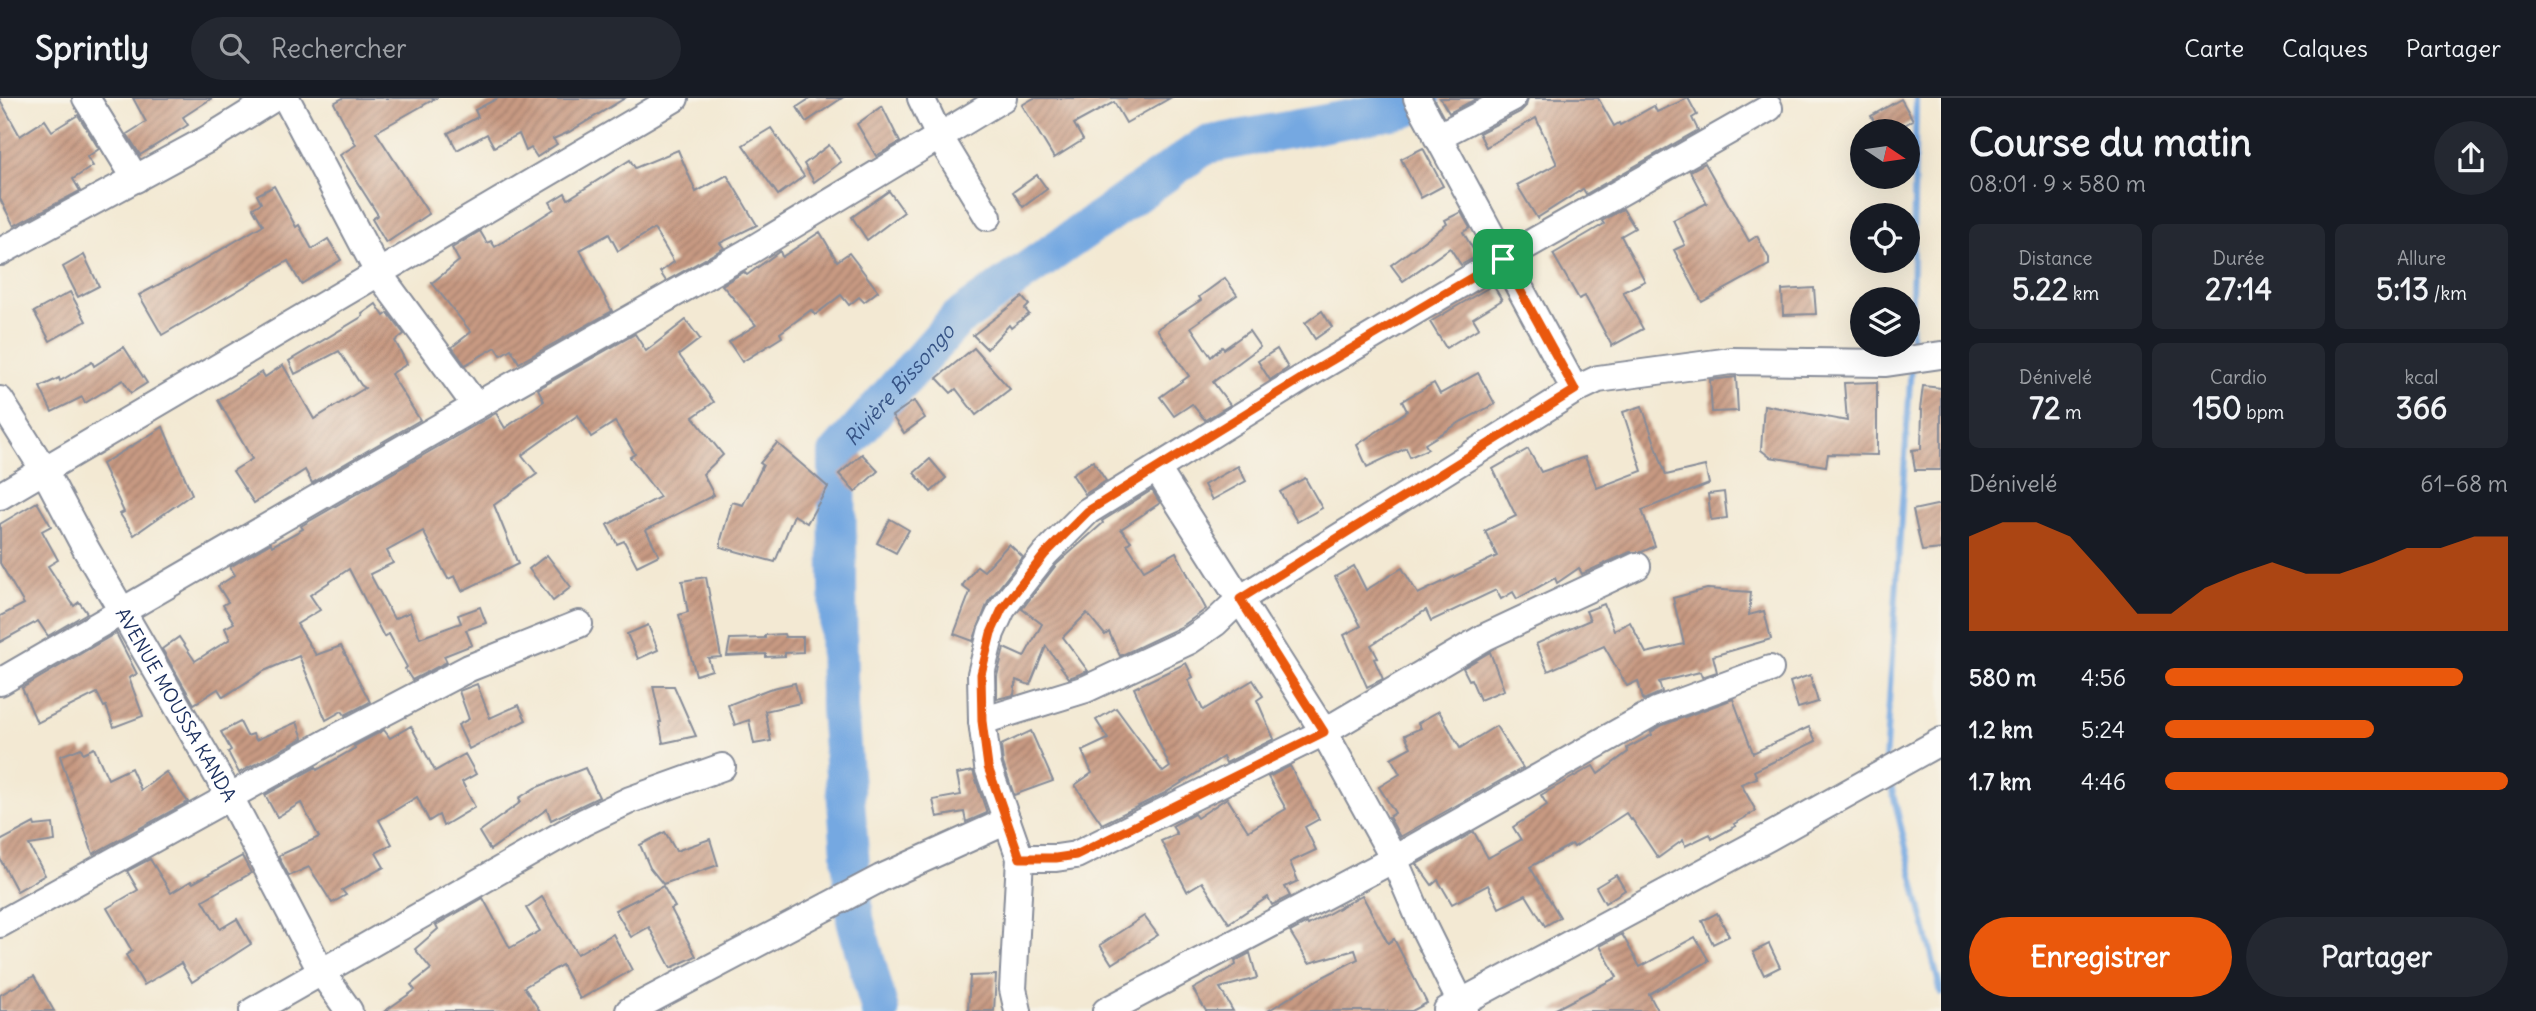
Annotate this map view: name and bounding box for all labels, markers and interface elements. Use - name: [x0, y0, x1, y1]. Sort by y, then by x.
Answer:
- search box: [191, 17, 681, 80]
- text: Sprintly: [35, 27, 149, 69]
- icon: search: [215, 29, 253, 67]
- text: Rechercher: [271, 32, 407, 65]
- text: Carte: [2184, 33, 2244, 63]
- text: Calques: [2282, 33, 2368, 63]
- text: Partager: [2406, 33, 2501, 63]
- north arrow: [1850, 119, 1920, 189]
- map controls: [1850, 119, 1920, 357]
- text: Course du matin: [1969, 119, 2251, 166]
- button: share: [2434, 121, 2508, 195]
- text: 08:01 · 9 × 580 m: [1969, 169, 2146, 198]
- button: locate: [1850, 203, 1920, 273]
- pin: [1473, 229, 1533, 289]
- icon: arrive: [1484, 240, 1522, 278]
- text: Distance: [2018, 246, 2093, 270]
- text: Durée: [2212, 246, 2265, 270]
- text: Allure: [2397, 246, 2446, 270]
- text: 5.22: [2012, 270, 2068, 308]
- text: 27:14: [2205, 270, 2272, 308]
- text: 5:13: [2376, 270, 2429, 308]
- text: km: [2068, 281, 2099, 305]
- text: /km: [2429, 281, 2467, 305]
- button: layers: [1850, 287, 1920, 357]
- water label: Rivière Bissongo: [838, 317, 961, 451]
- text: Dénivelé: [2019, 365, 2092, 389]
- text: Cardio: [2210, 365, 2267, 389]
- text: kcal: [2404, 365, 2439, 389]
- text: 72: [2029, 389, 2060, 427]
- text: 150: [2193, 389, 2242, 427]
- text: 366: [2396, 389, 2447, 427]
- text: m: [2060, 400, 2082, 424]
- text: bpm: [2242, 400, 2284, 424]
- text: Dénivelé: [1969, 469, 2057, 498]
- text: 61–68 m: [2420, 469, 2508, 498]
- street label: AVENUE MOUSSA KANDA: [111, 603, 242, 806]
- text: 580 m: [1969, 663, 2036, 692]
- text: 4:56: [2081, 663, 2126, 692]
- text: 1.2 km: [1969, 715, 2033, 744]
- text: 5:24: [2081, 715, 2125, 744]
- text: 1.7 km: [1969, 767, 2032, 796]
- text: 4:46: [2081, 767, 2126, 796]
- button: Enregistrer: [1969, 917, 2232, 997]
- button: Partager: [2246, 917, 2508, 997]

